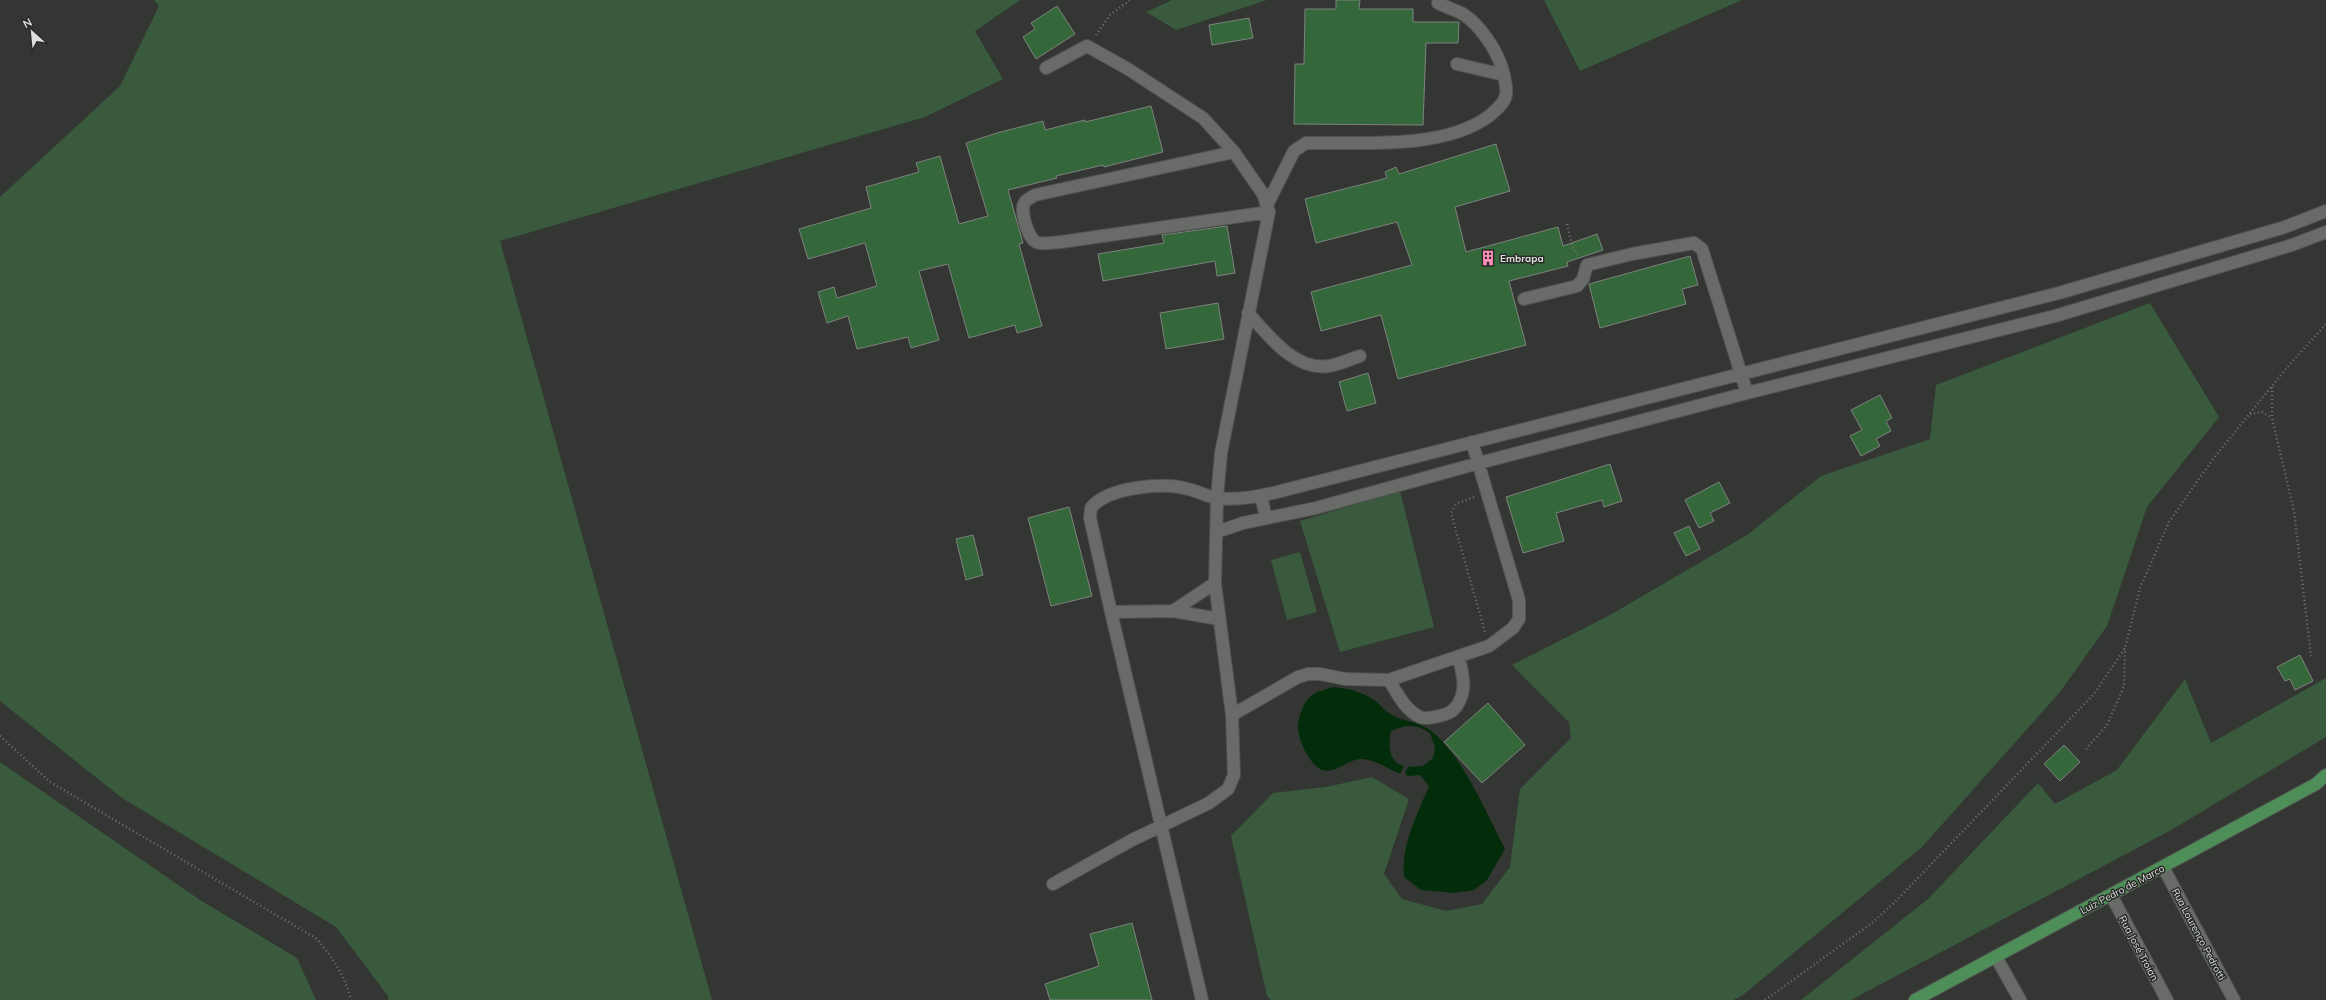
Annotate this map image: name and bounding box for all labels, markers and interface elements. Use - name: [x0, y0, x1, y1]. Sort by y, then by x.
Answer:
- north arrow: [12, 12, 52, 52]
- text: N: [21, 15, 34, 31]
- building icon: Embrapa: [1479, 249, 1497, 267]
- place label: Embrapa: [1500, 252, 1544, 265]
- street label: Luiz Pedro de Marco: [2078, 862, 2167, 917]
- street label: Rua Lourenço Pedrotti: [2169, 886, 2228, 983]
- street label: Rua José Troian: [2116, 913, 2161, 983]

